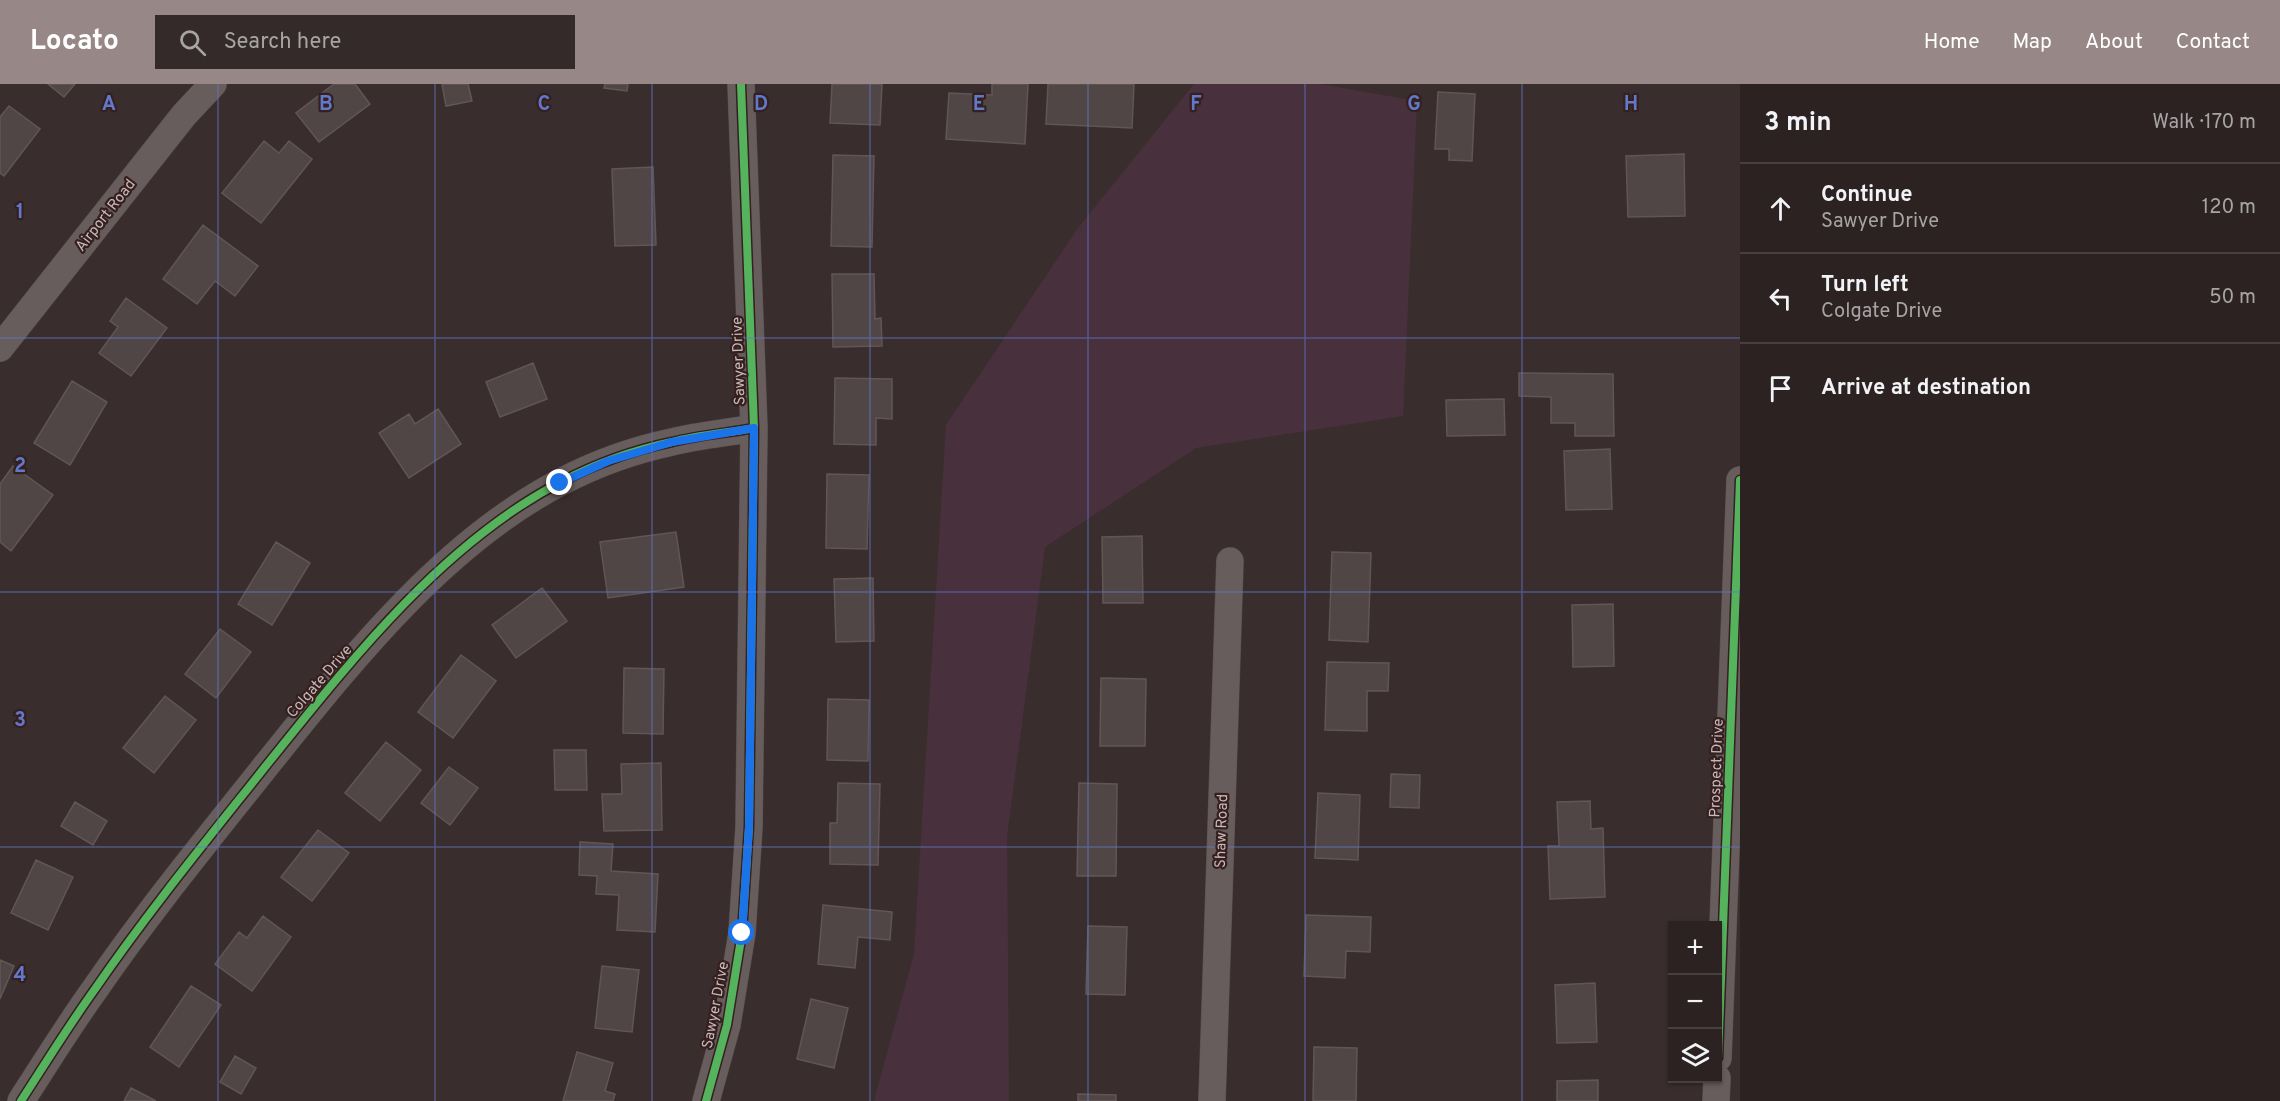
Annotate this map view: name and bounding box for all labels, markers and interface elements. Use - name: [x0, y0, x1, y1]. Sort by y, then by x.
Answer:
- search box: [155, 15, 575, 69]
- text: Locato: [30, 24, 119, 60]
- icon: search: [176, 26, 209, 59]
- text: Search here: [224, 29, 341, 56]
- text: Home: [1924, 29, 1980, 56]
- text: Map: [2013, 29, 2052, 56]
- text: About: [2085, 29, 2143, 56]
- text: Contact: [2176, 29, 2250, 56]
- text: A: [102, 92, 116, 118]
- text: B: [319, 92, 333, 118]
- text: C: [538, 92, 550, 118]
- text: D: [754, 92, 768, 118]
- text: E: [973, 92, 985, 118]
- text: F: [1190, 92, 1202, 118]
- text: G: [1407, 92, 1421, 118]
- text: H: [1624, 92, 1638, 118]
- text: 3 min: [1764, 107, 1832, 140]
- text: Walk · 170 m: [2152, 110, 2256, 136]
- street label: Airport Road: [72, 176, 140, 256]
- text: Continue: [1821, 182, 1912, 209]
- icon: ahead: [1764, 192, 1797, 225]
- text: 120 m: [2202, 195, 2256, 221]
- text: 1: [16, 200, 24, 226]
- text: Sawyer Drive: [1821, 209, 1939, 235]
- text: Turn left: [1821, 272, 1909, 299]
- icon: left: [1764, 282, 1797, 315]
- text: 50 m: [2209, 285, 2256, 311]
- text: Colgate Drive: [1821, 299, 1942, 325]
- street label: Sawyer Drive: [728, 316, 751, 405]
- icon: arrive: [1764, 372, 1797, 405]
- text: Arrive at destination: [1821, 375, 2031, 402]
- text: 2: [14, 454, 26, 480]
- route end: [546, 469, 572, 495]
- street label: Colgate Drive: [283, 641, 357, 723]
- text: 3: [14, 708, 26, 734]
- street label: Prospect Drive: [1706, 718, 1729, 818]
- street label: Shaw Road: [1212, 794, 1233, 868]
- route start: [728, 919, 754, 945]
- map controls: [1668, 921, 1722, 1083]
- button: +: [1668, 921, 1722, 975]
- street label: Sawyer Drive: [699, 960, 734, 1051]
- text: 4: [14, 963, 26, 989]
- button: −: [1668, 975, 1722, 1029]
- button: layers: [1668, 1029, 1722, 1083]

